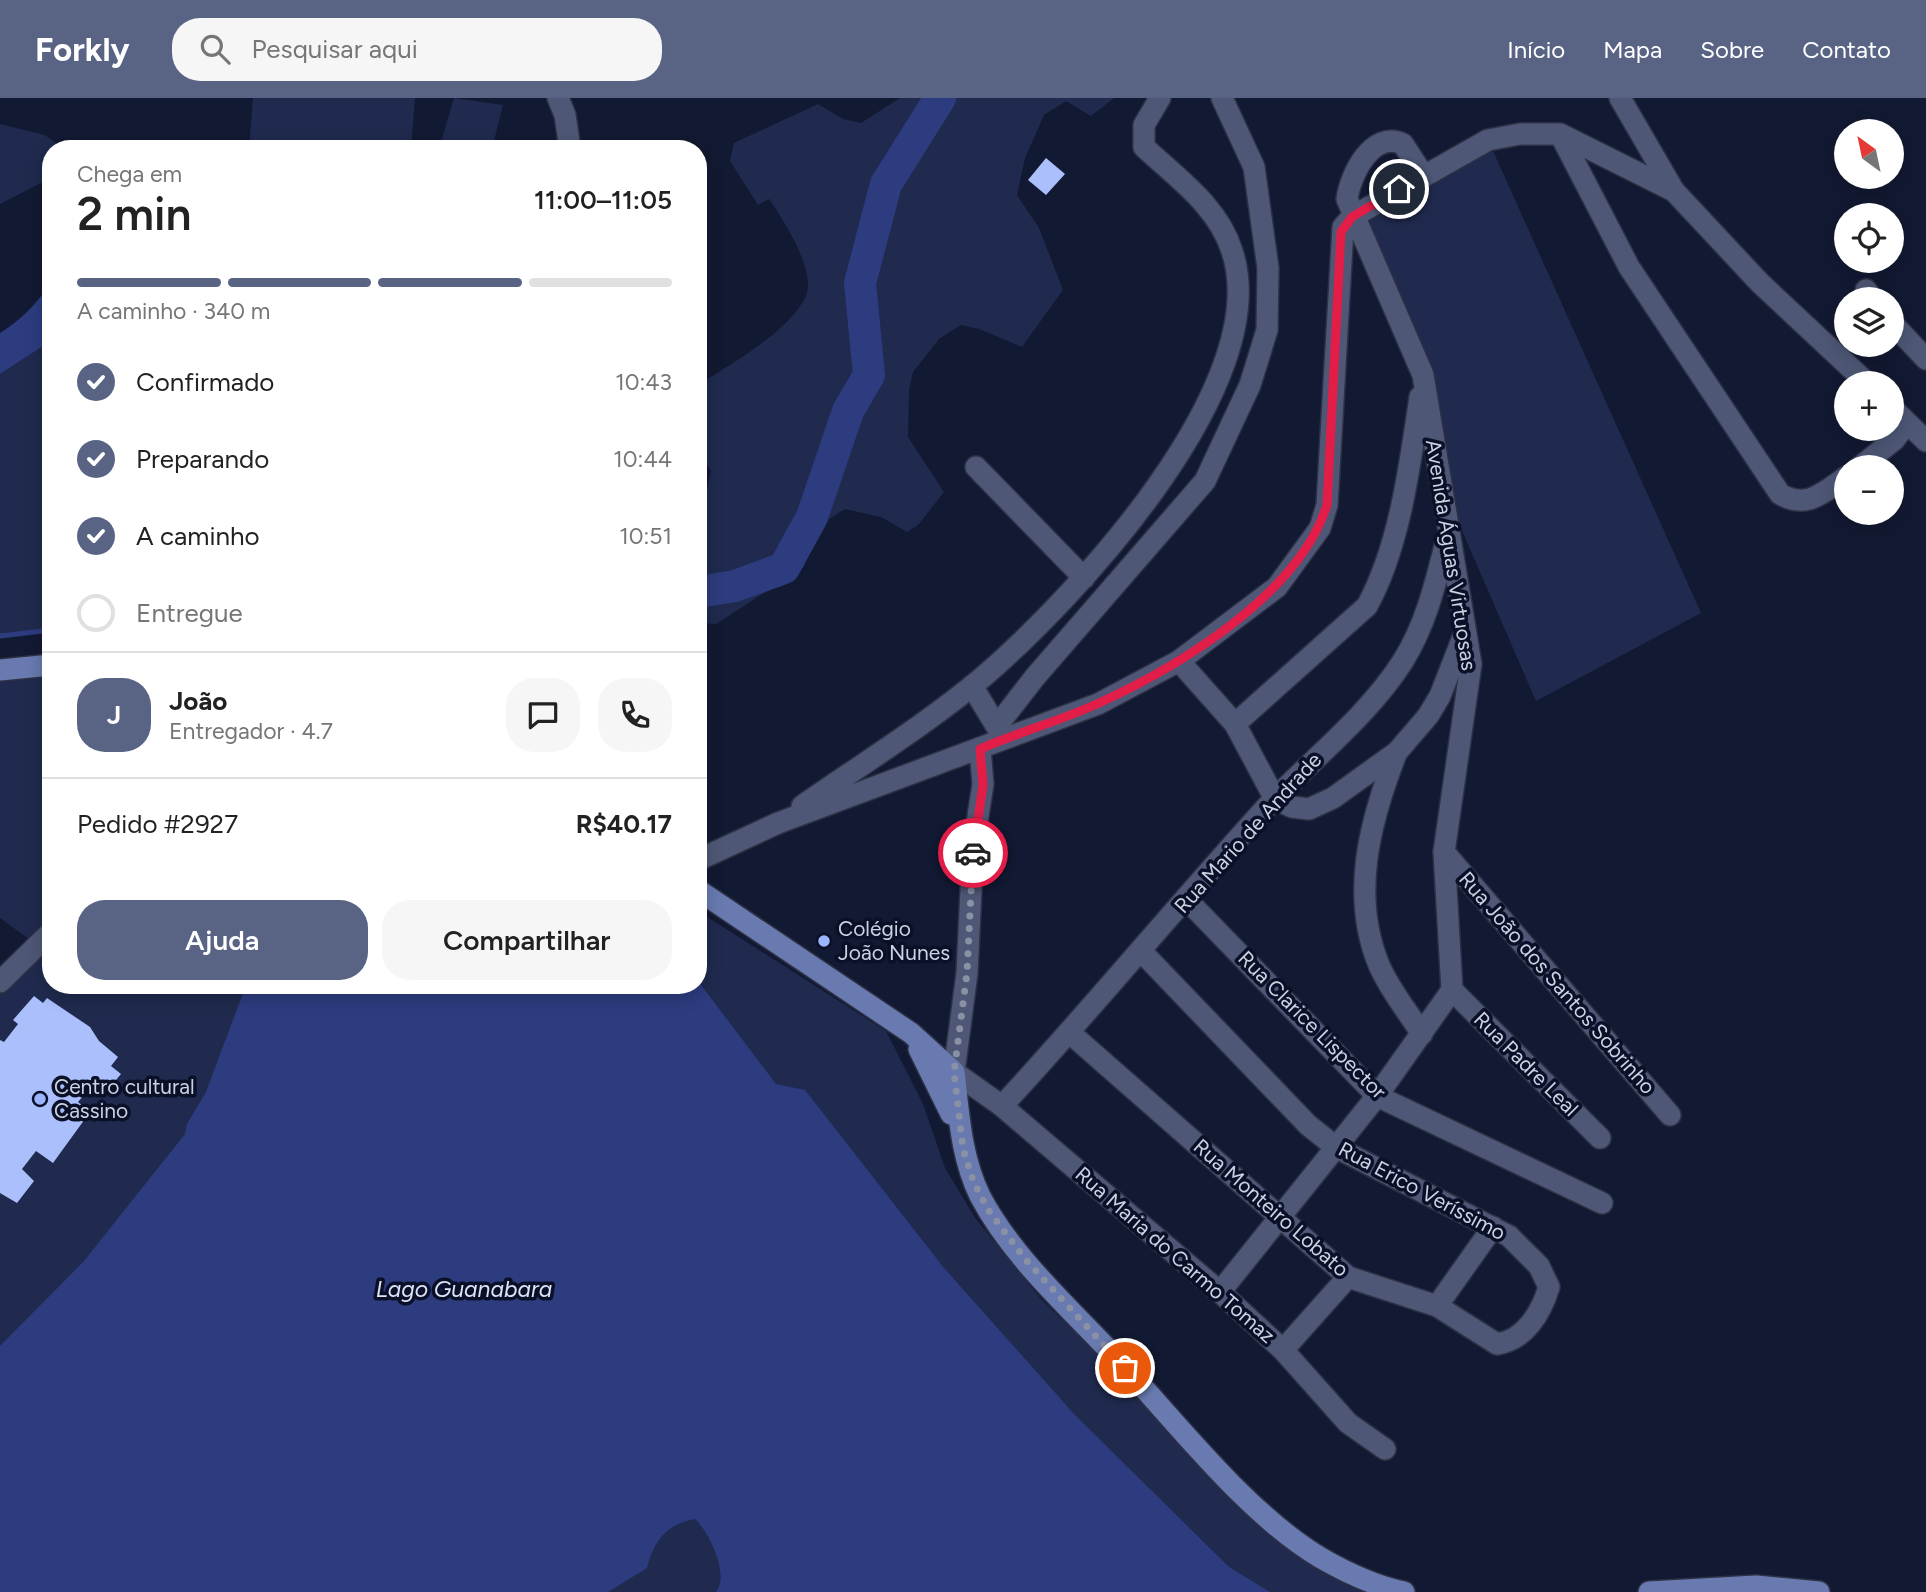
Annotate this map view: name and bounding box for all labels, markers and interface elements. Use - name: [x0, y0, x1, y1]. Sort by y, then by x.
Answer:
- search box: [172, 18, 662, 81]
- text: Forkly: [35, 30, 130, 69]
- icon: search: [196, 30, 234, 68]
- text: Pesquisar aqui: [252, 33, 418, 65]
- text: Início: [1507, 35, 1565, 64]
- text: Mapa: [1603, 35, 1662, 64]
- text: Sobre: [1700, 35, 1764, 64]
- text: Contato: [1802, 35, 1891, 64]
- north arrow: [1834, 119, 1904, 189]
- map controls: [1834, 119, 1904, 525]
- pin: [1369, 159, 1429, 219]
- text: Chega em: [77, 160, 182, 188]
- icon: home: [1380, 170, 1418, 208]
- text: 11:00–11:05: [534, 184, 672, 216]
- text: 2 min: [77, 186, 192, 242]
- button: locate: [1834, 203, 1904, 273]
- button: layers: [1834, 287, 1904, 357]
- text: A caminho · 340 m: [77, 297, 270, 325]
- icon: check: [77, 363, 115, 401]
- text: Confirmado: [136, 366, 274, 398]
- text: 10:43: [615, 368, 672, 396]
- button: +: [1834, 371, 1904, 441]
- street label: Avenida Águas Virtuosas: [1421, 438, 1482, 672]
- icon: check: [77, 440, 115, 478]
- text: Preparando: [136, 443, 269, 475]
- text: 10:44: [613, 445, 672, 473]
- button: −: [1834, 455, 1904, 525]
- icon: check: [77, 517, 115, 555]
- text: A caminho: [136, 520, 260, 552]
- text: 10:51: [619, 522, 672, 550]
- text: Entregue: [136, 597, 243, 629]
- button: chat: [506, 678, 580, 752]
- button: phone: [598, 678, 672, 752]
- text: João: [169, 685, 227, 717]
- text: J: [107, 699, 121, 731]
- text: Entregador · 4.7: [169, 717, 333, 745]
- street label: Rua Mario de Andrade: [1169, 747, 1326, 918]
- text: Pedido #2927: [77, 808, 238, 840]
- text: R$40.17: [576, 808, 672, 840]
- courier: [938, 818, 1008, 888]
- icon: car: [954, 834, 992, 872]
- street label: Rua João dos Santos Sobrinho: [1454, 866, 1661, 1099]
- button: Ajuda: [77, 900, 368, 980]
- button: Compartilhar: [382, 900, 672, 980]
- place label: Colégio João Nunes: [838, 916, 950, 965]
- marker: Colégio João Nunes: [816, 933, 832, 949]
- street label: Rua Clarice Lispector: [1233, 945, 1392, 1104]
- street label: Rua Padre Leal: [1469, 1006, 1584, 1121]
- place label: Centro cultural Cassino: [54, 1074, 195, 1123]
- marker: Centro cultural Cassino: [32, 1091, 48, 1107]
- street label: Rua Monteiro Lobato: [1189, 1133, 1354, 1282]
- street label: Rua Erico Veríssimo: [1334, 1136, 1510, 1245]
- street label: Rua Maria do Carmo Tomaz: [1070, 1161, 1280, 1348]
- water label: Lago Guanabara: [376, 1275, 552, 1303]
- pin: [1095, 1338, 1155, 1398]
- icon: bag: [1106, 1349, 1144, 1387]

